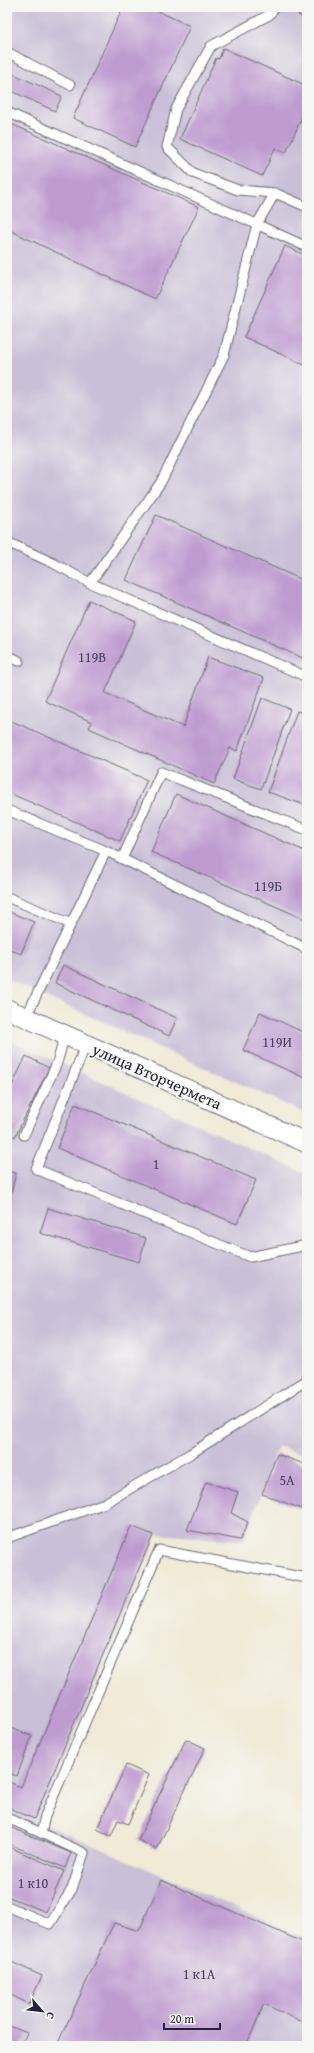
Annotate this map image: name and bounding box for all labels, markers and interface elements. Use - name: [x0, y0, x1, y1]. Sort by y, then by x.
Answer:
- house number: 119В: [78, 647, 106, 667]
- house number: 119Б: [254, 876, 282, 896]
- house number: 119И: [262, 1032, 292, 1052]
- street label: улица Вторчермета: [88, 1036, 226, 1115]
- house number: 1: [153, 1154, 159, 1174]
- house number: 5А: [279, 1470, 295, 1490]
- house number: 1 к10: [18, 1873, 49, 1893]
- house number: 1 к1А: [183, 1964, 216, 1984]
- north arrow: [22, 1991, 62, 2031]
- scale bar: [164, 2005, 220, 2031]
- text: С: [42, 2009, 59, 2022]
- text: 20 m: [170, 2010, 194, 2027]

